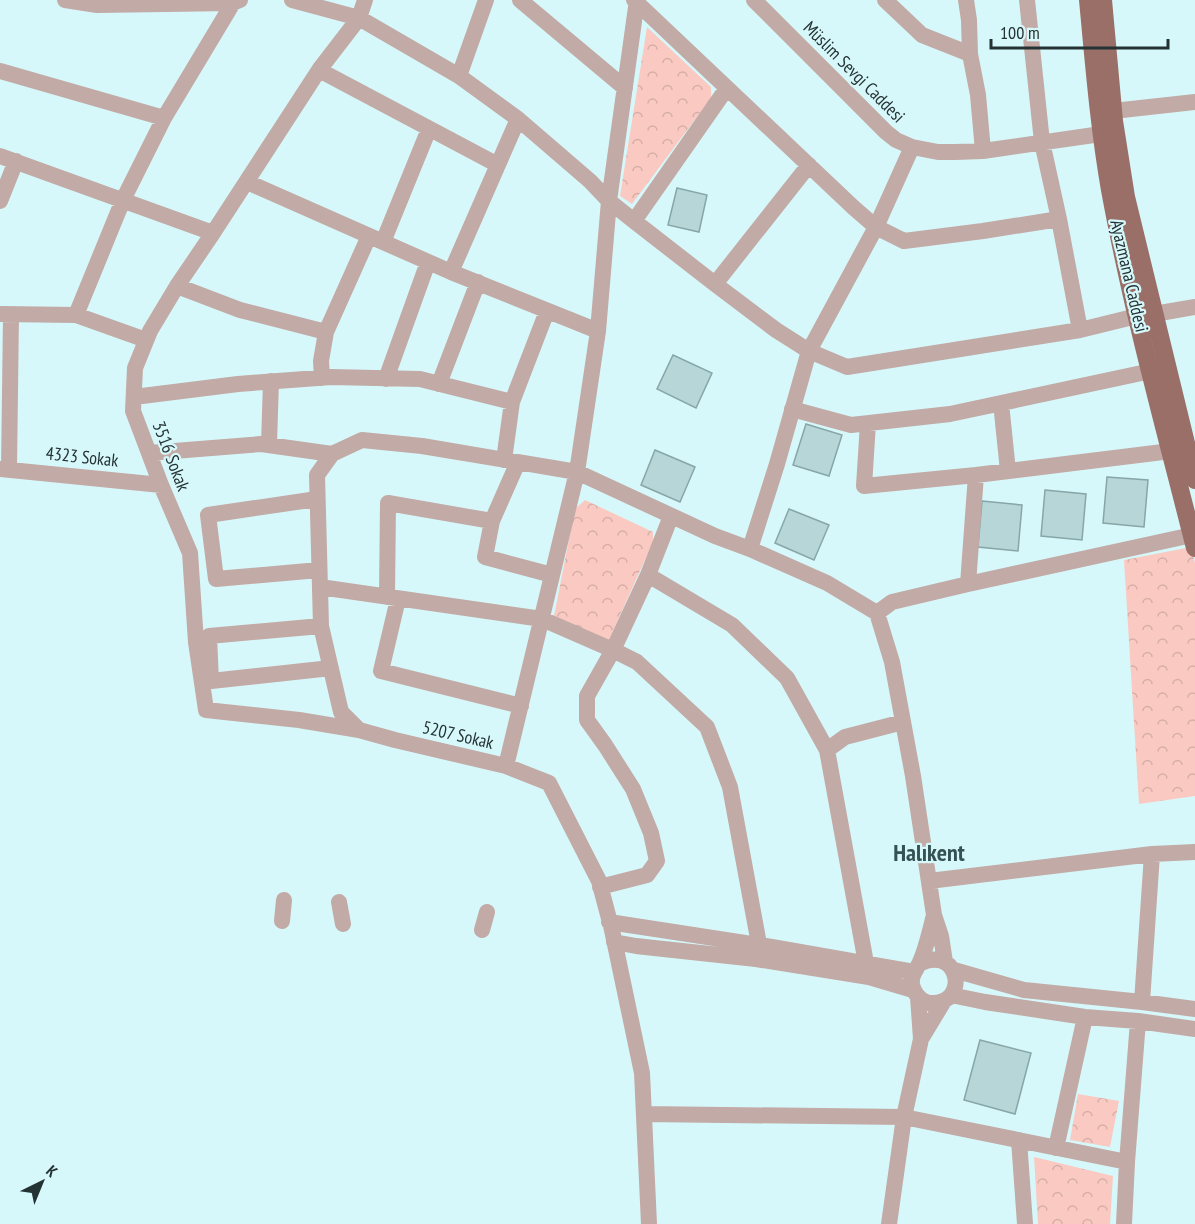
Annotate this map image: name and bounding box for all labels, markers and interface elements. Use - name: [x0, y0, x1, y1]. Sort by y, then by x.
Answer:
- scale bar: [991, 12, 1168, 50]
- street label: Müslim Sevgi Caddesi: [799, 16, 910, 127]
- text: 100 m: [1000, 21, 1040, 44]
- street label: Ayazmana Caddesi: [1105, 218, 1154, 334]
- street label: 3516 Sokak: [148, 418, 195, 494]
- street label: 4323 Sokak: [45, 441, 119, 472]
- street label: 5207 Sokak: [420, 715, 496, 754]
- district label: Halıkent: [893, 837, 965, 868]
- north arrow: [12, 1152, 72, 1212]
- text: K: [42, 1161, 63, 1182]

